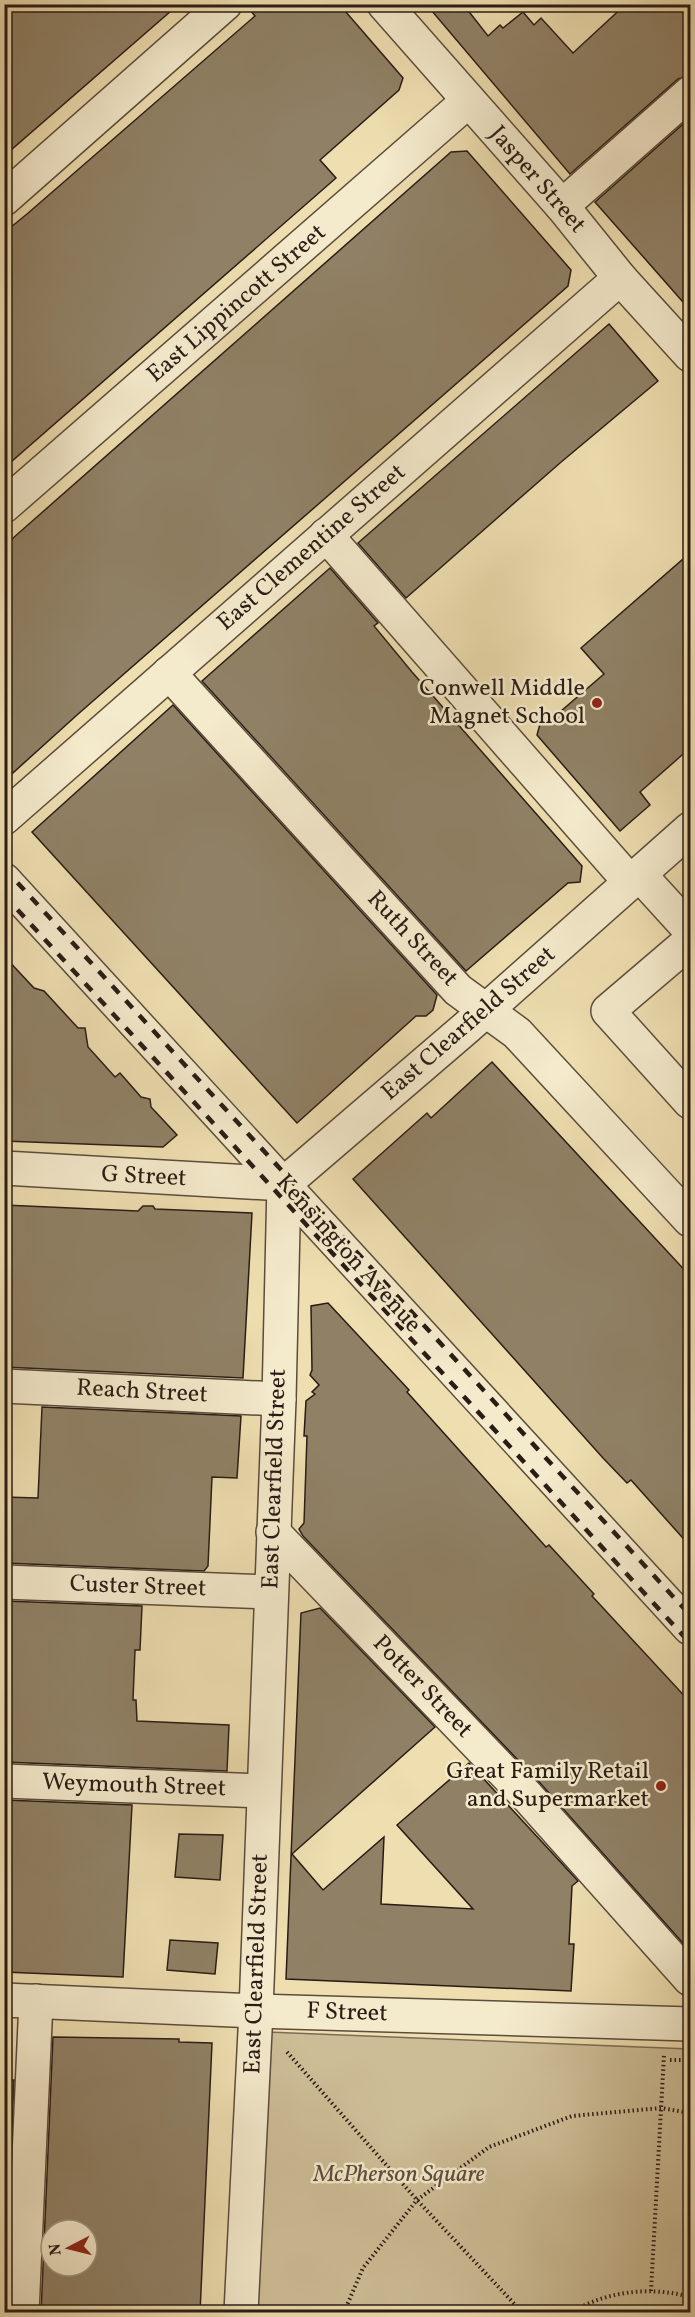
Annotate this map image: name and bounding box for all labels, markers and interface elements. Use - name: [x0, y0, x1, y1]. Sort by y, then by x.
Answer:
- street label: Jasper Street: [481, 119, 593, 241]
- street label: East Lippincott Street: [140, 217, 334, 391]
- street label: East Clementine Street: [210, 456, 414, 640]
- place label: Conwell Middle Magnet School: [419, 672, 585, 734]
- marker: Conwell Middle Magnet School: [590, 696, 604, 710]
- street label: Ruth Street: [359, 883, 465, 995]
- street label: East Clearfield Street: [374, 939, 564, 1109]
- street label: G Street: [101, 1158, 187, 1196]
- street label: Kensington Avenue: [267, 1167, 429, 1341]
- street label: East Clearfield Street: [254, 1368, 296, 1590]
- street label: Reach Street: [75, 1372, 209, 1412]
- street label: Custer Street: [69, 1568, 207, 1606]
- street label: Potter Street: [364, 1628, 480, 1746]
- place label: Great Family Retail and Supermarket: [446, 1755, 649, 1817]
- street label: Weymouth Street: [41, 1766, 227, 1806]
- marker: Great Family Retail and Supermarket: [654, 1779, 668, 1793]
- street label: East Clearfield Street: [236, 1853, 278, 2075]
- street label: F Street: [306, 1995, 388, 2031]
- park label: McPherson Square: [312, 2158, 485, 2192]
- north arrow: [39, 2218, 99, 2278]
- text: N: [44, 2242, 68, 2257]

